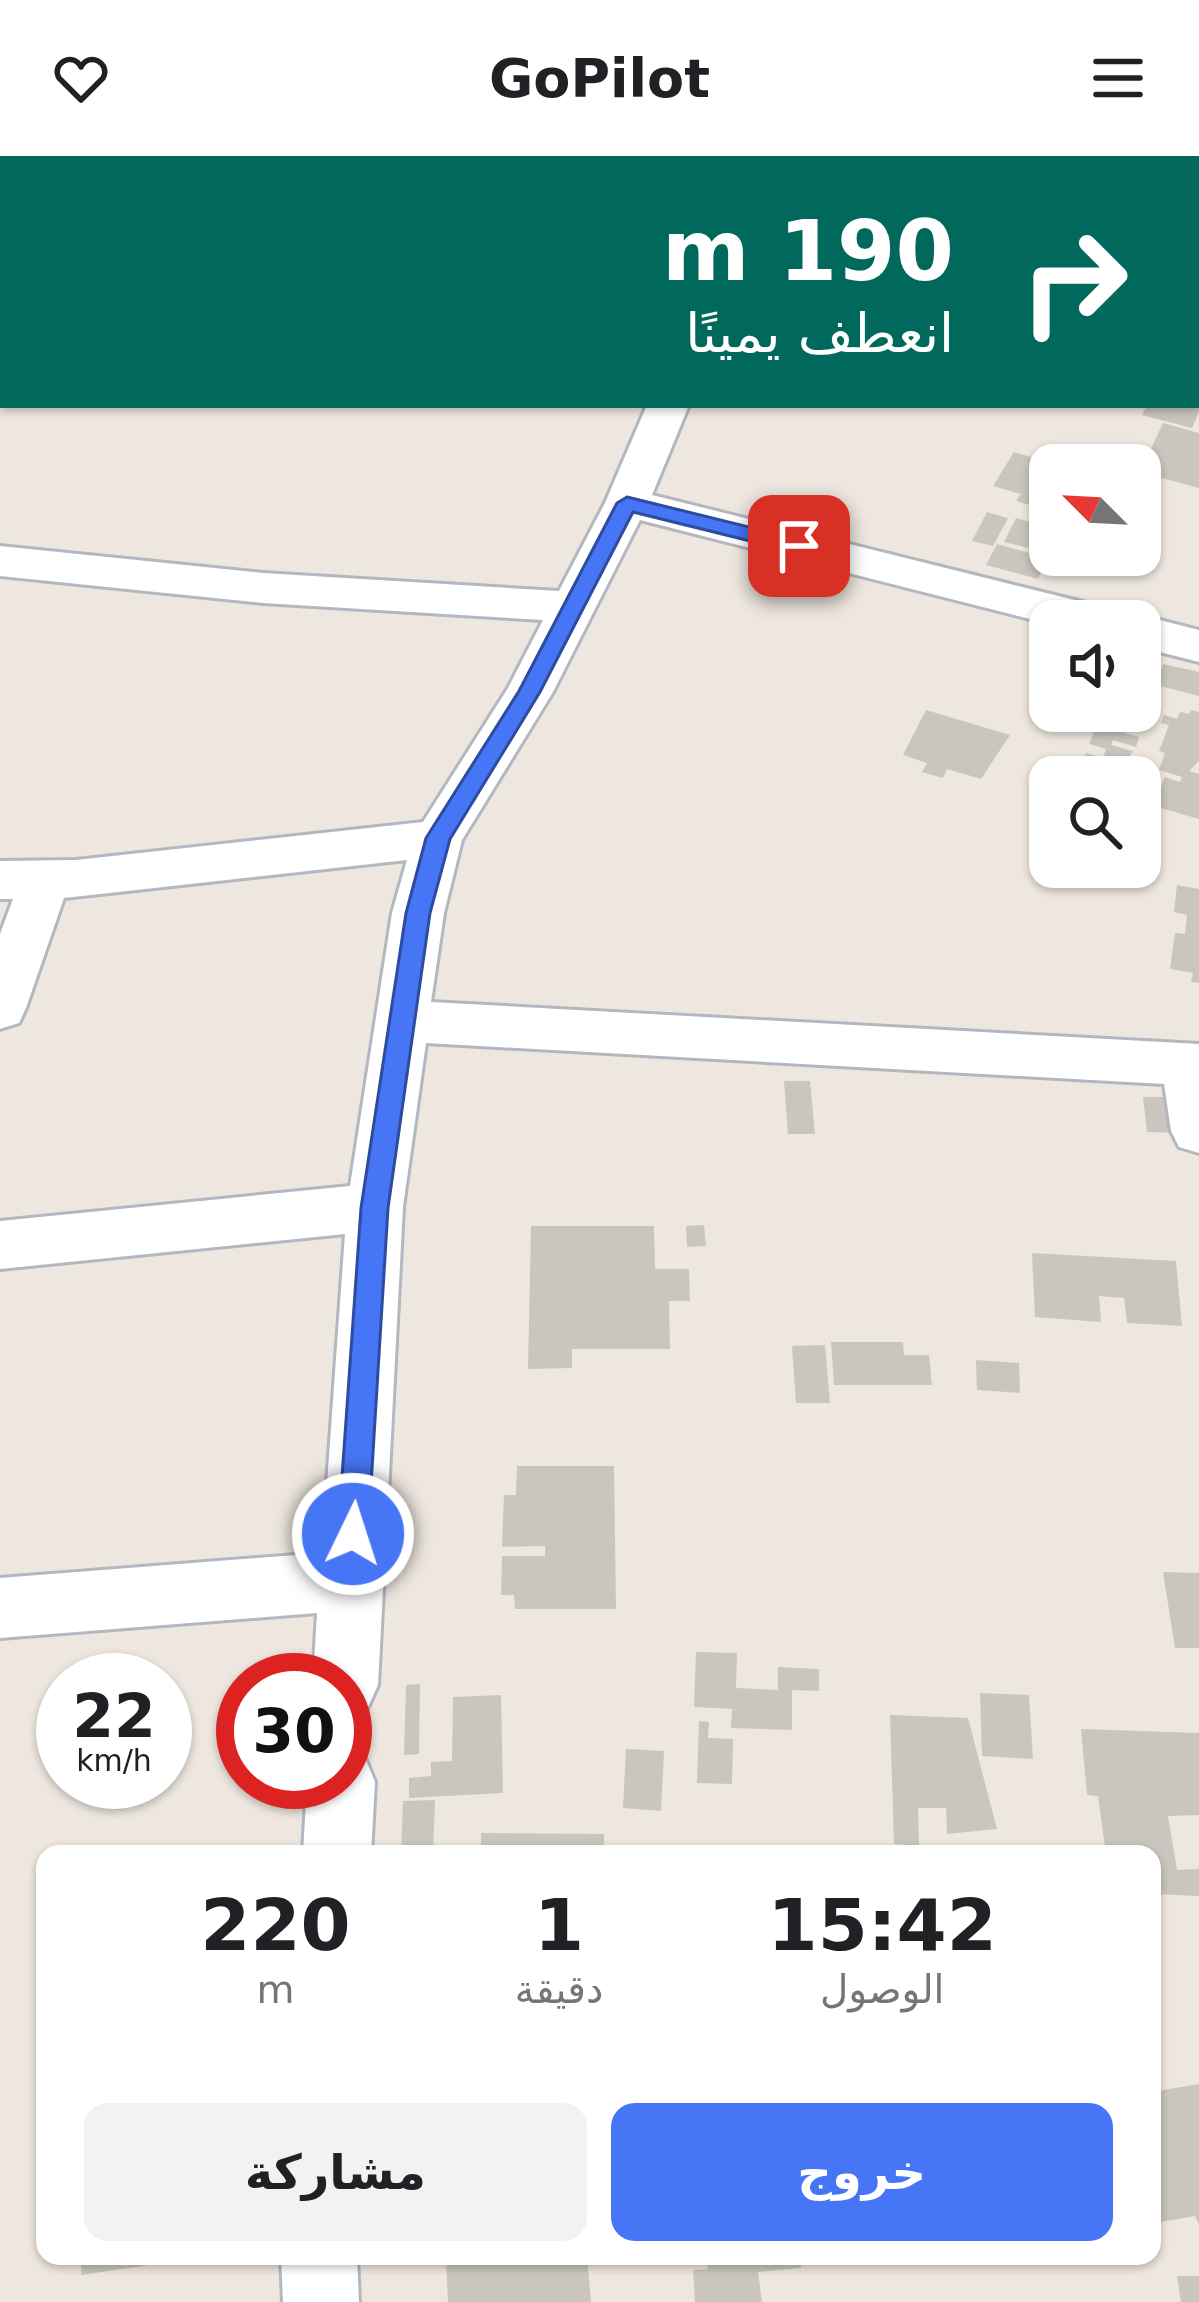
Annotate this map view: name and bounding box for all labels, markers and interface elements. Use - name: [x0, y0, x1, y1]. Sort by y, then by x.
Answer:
- icon: heart: [48, 45, 114, 111]
- icon: menu: [1085, 45, 1151, 111]
- text: GoPilot: [489, 47, 710, 110]
- text: 190 m: [662, 202, 954, 300]
- icon: right: [996, 204, 1152, 360]
- text: انعطف يمينًا: [685, 302, 954, 365]
- north arrow: [1029, 444, 1161, 576]
- map controls: [1029, 444, 1161, 888]
- pin: [748, 495, 850, 597]
- icon: arrive: [766, 513, 832, 579]
- button: sound: [1029, 600, 1161, 732]
- button: search: [1029, 756, 1161, 888]
- position arrow: [290, 1471, 416, 1597]
- speed limit sign: 30: [216, 1653, 372, 1809]
- text: 22: [72, 1681, 156, 1751]
- text: km/h: [76, 1743, 152, 1778]
- text: 220: [200, 1883, 351, 1967]
- text: 1: [534, 1883, 584, 1967]
- text: 15:42: [768, 1883, 997, 1967]
- text: m: [256, 1967, 294, 2012]
- text: دقيقة: [515, 1967, 603, 2012]
- text: الوصول: [820, 1967, 944, 2012]
- button: مشاركة: [84, 2103, 587, 2241]
- button: خروج: [611, 2103, 1113, 2241]

